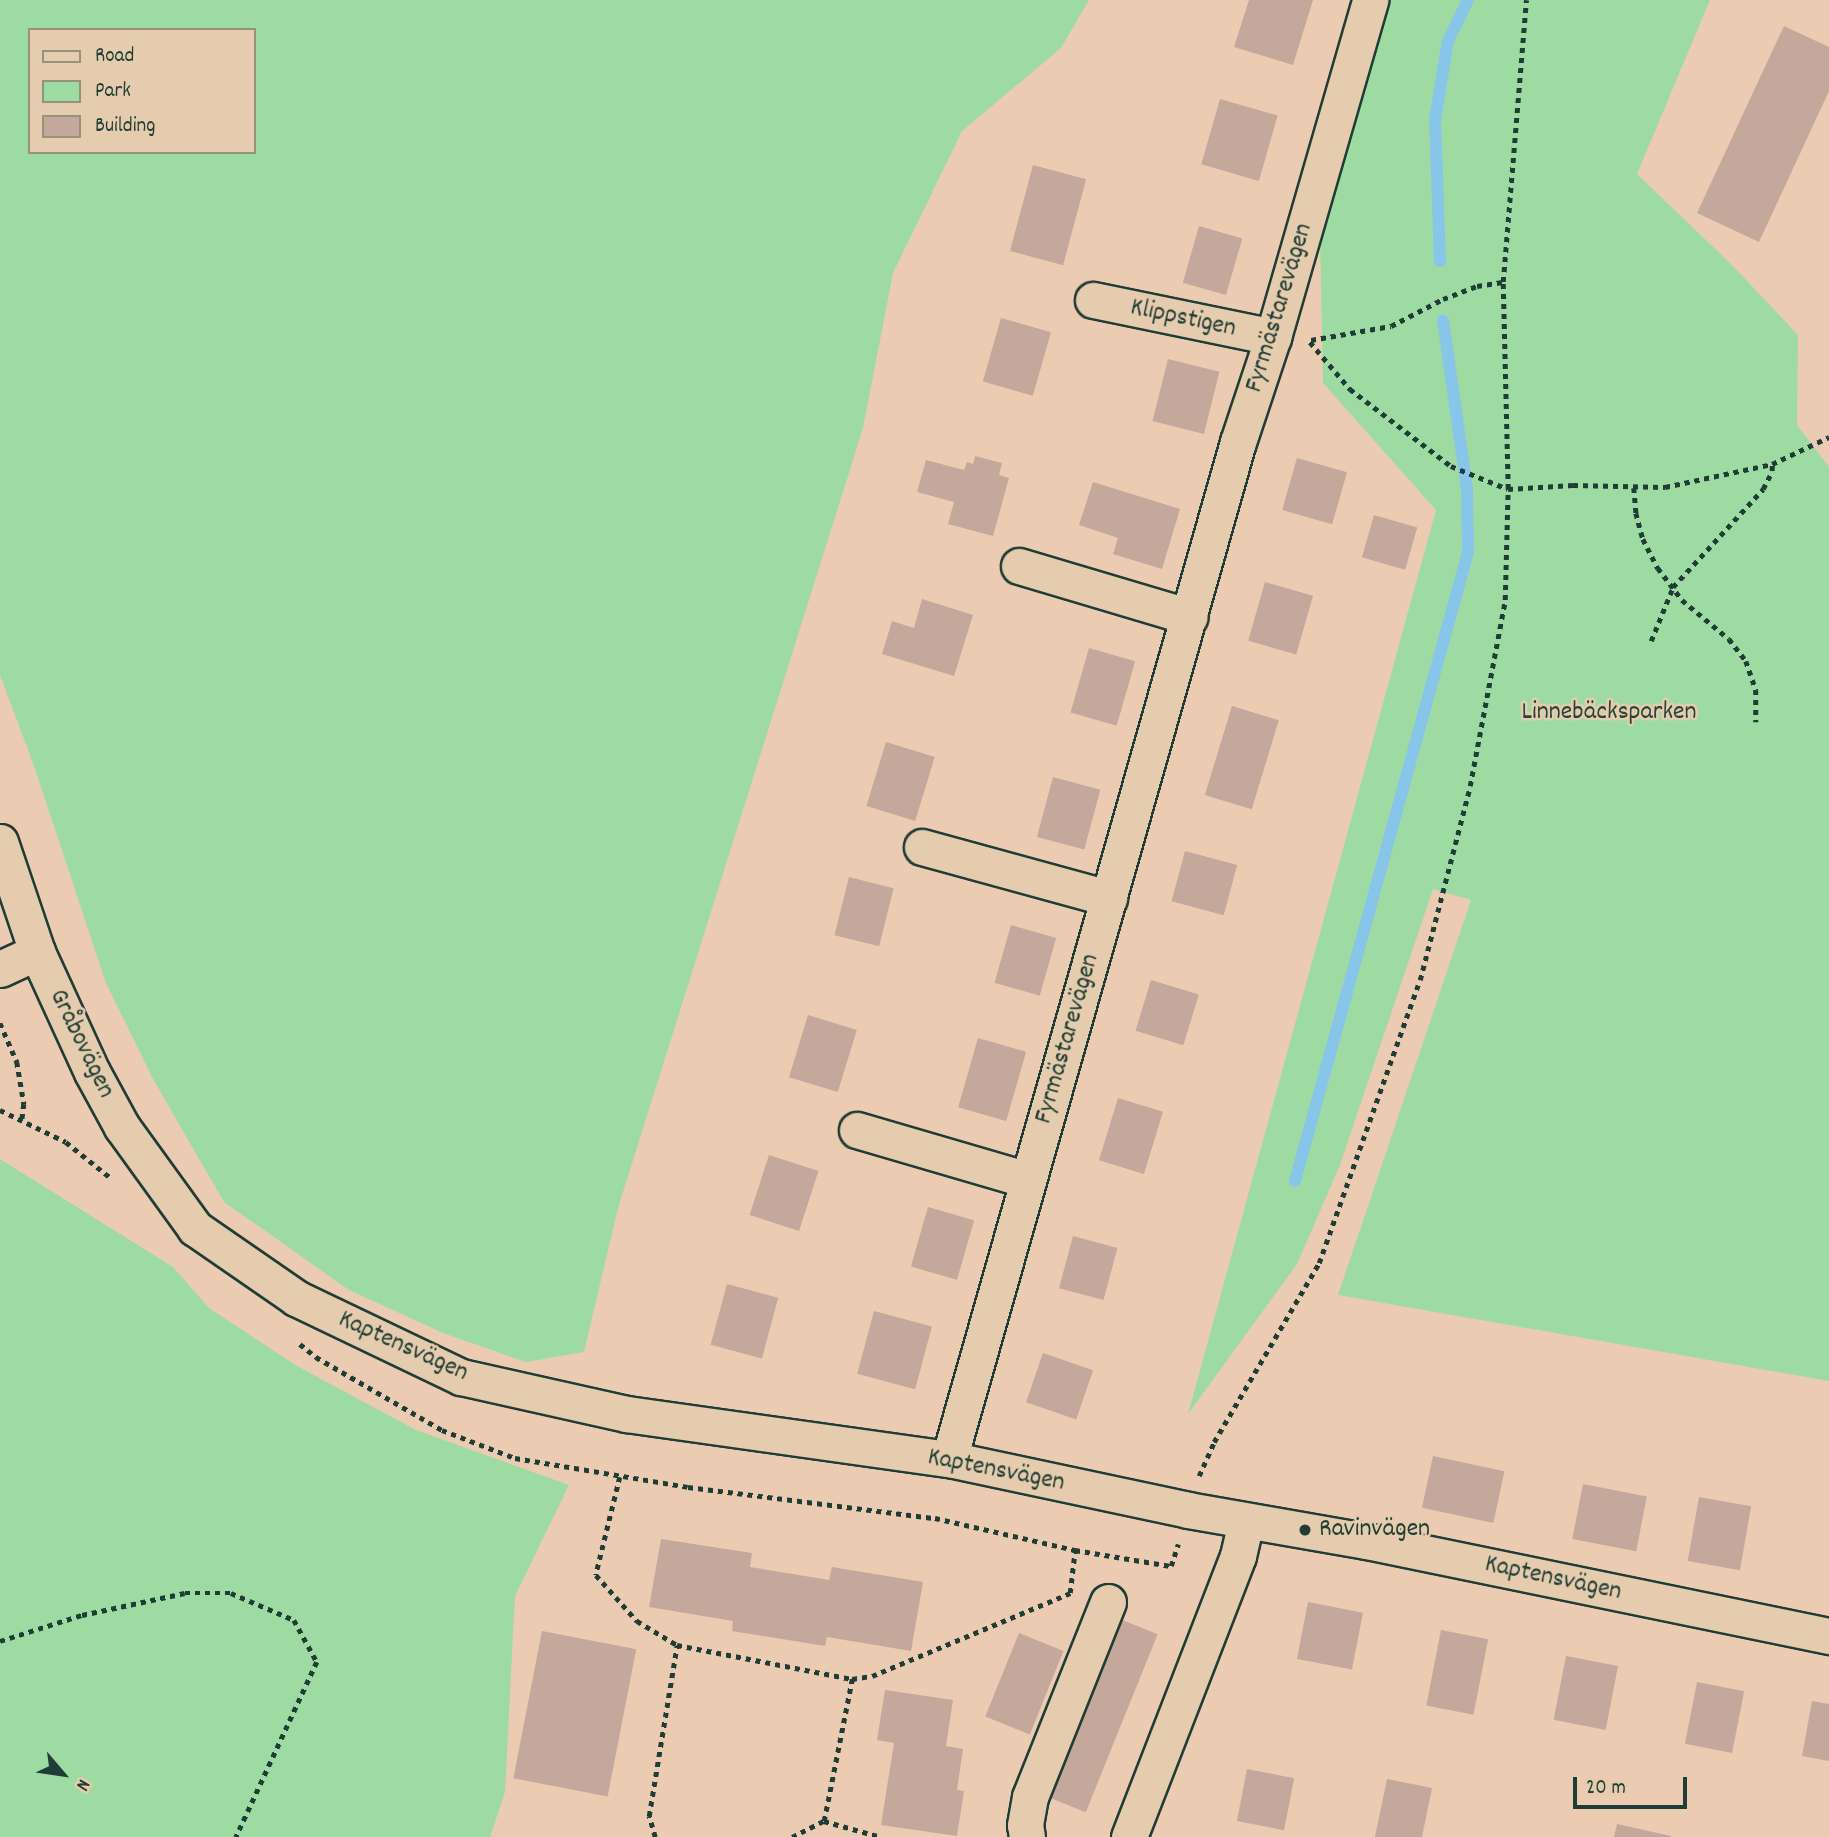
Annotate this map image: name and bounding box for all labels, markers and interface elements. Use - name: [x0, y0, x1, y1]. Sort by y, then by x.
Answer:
- legend: [28, 28, 256, 154]
- text: Road: [95, 42, 134, 72]
- text: Park: [95, 77, 131, 107]
- text: Building: [95, 112, 155, 142]
- street label: Fyrmästarevägen: [1239, 220, 1321, 396]
- street label: Klippstigen: [1127, 293, 1239, 345]
- park label: Linnebäcksparken: [1521, 697, 1697, 729]
- street label: Fyrmästarevägen: [1029, 951, 1107, 1127]
- street label: Gråbovägen: [41, 984, 121, 1104]
- street label: Kaptensvägen: [333, 1305, 473, 1389]
- street label: Kaptensvägen: [925, 1442, 1067, 1500]
- place label: Ravinvägen: [1319, 1514, 1430, 1546]
- marker: Ravinvägen: [1297, 1522, 1313, 1538]
- street label: Kaptensvägen: [1482, 1549, 1624, 1609]
- north arrow: [28, 1739, 98, 1809]
- scale bar: [1577, 1764, 1691, 1808]
- text: N: [68, 1774, 96, 1795]
- text: 20 m: [1586, 1774, 1626, 1804]

